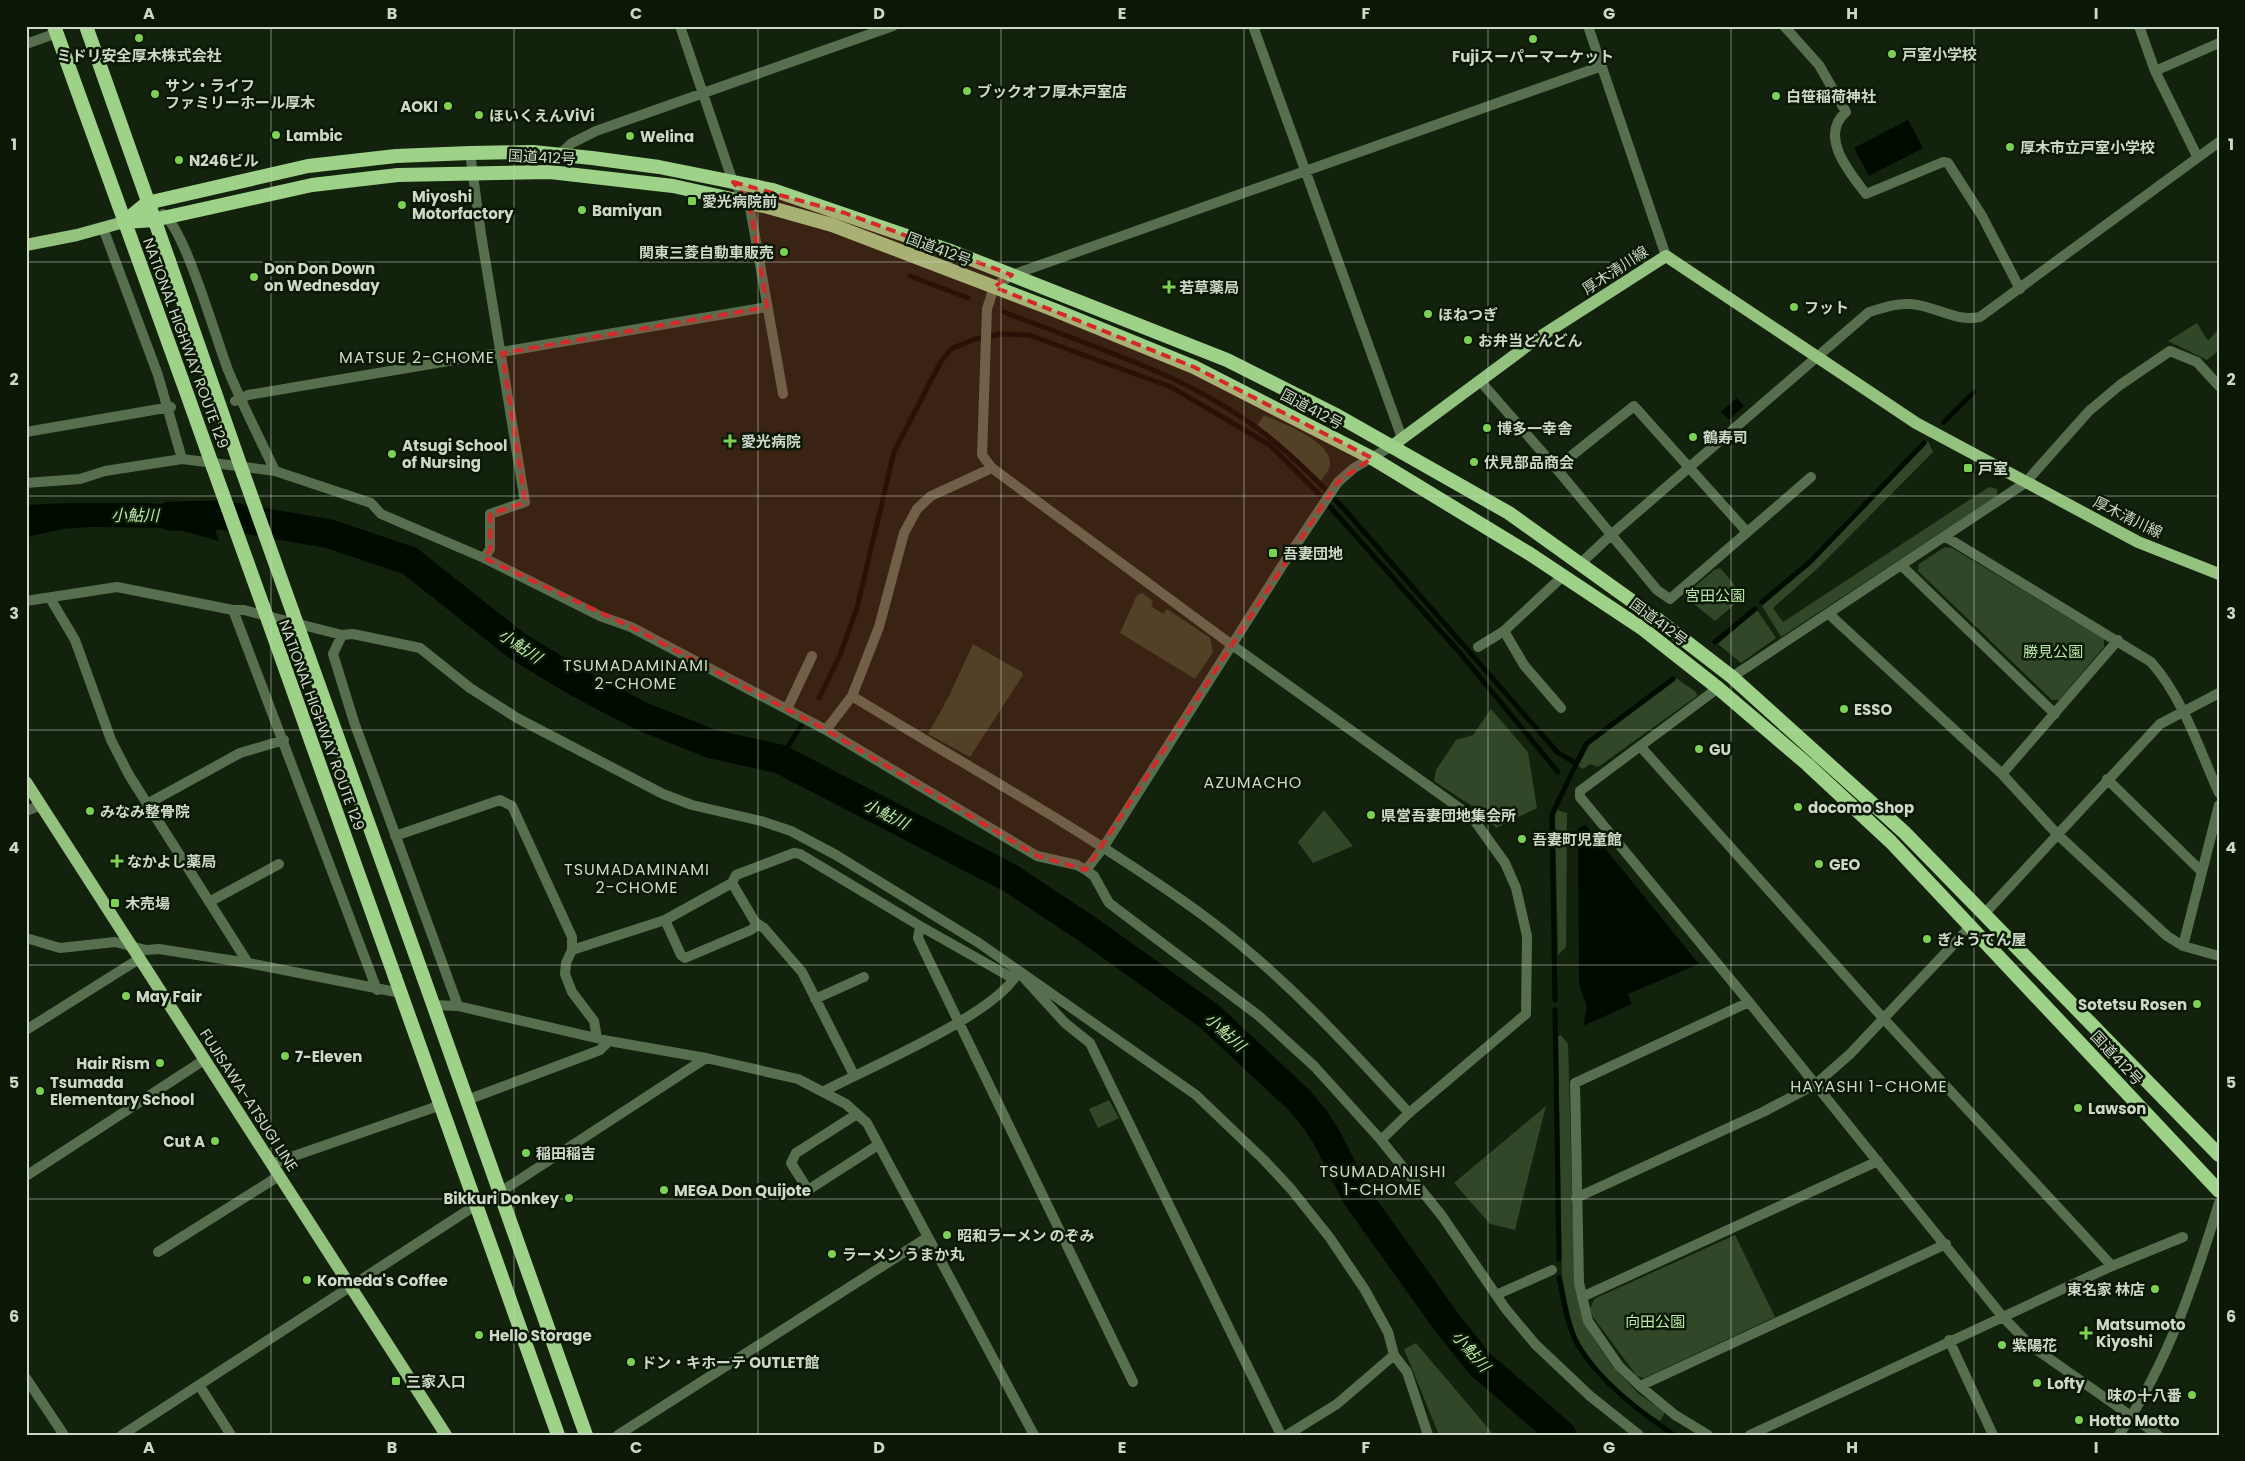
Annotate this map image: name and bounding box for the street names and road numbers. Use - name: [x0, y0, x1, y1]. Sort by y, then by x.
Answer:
- street label: 国道412号: [508, 145, 576, 169]
- street label: 国道412号: [904, 227, 974, 271]
- street label: NATIONAL HIGHWAY ROUTE 129: [138, 235, 234, 451]
- street label: 厚木清川線: [1578, 241, 1652, 299]
- street label: 国道412号: [1277, 384, 1347, 434]
- street label: 厚木清川線: [2090, 491, 2166, 543]
- street label: 国道412号: [1626, 593, 1692, 651]
- street label: NATIONAL HIGHWAY ROUTE 129: [274, 617, 370, 833]
- street label: FUJISAWA-ATSUGI LINE: [195, 1025, 303, 1175]
- street label: 国道412号: [2086, 1026, 2148, 1090]

